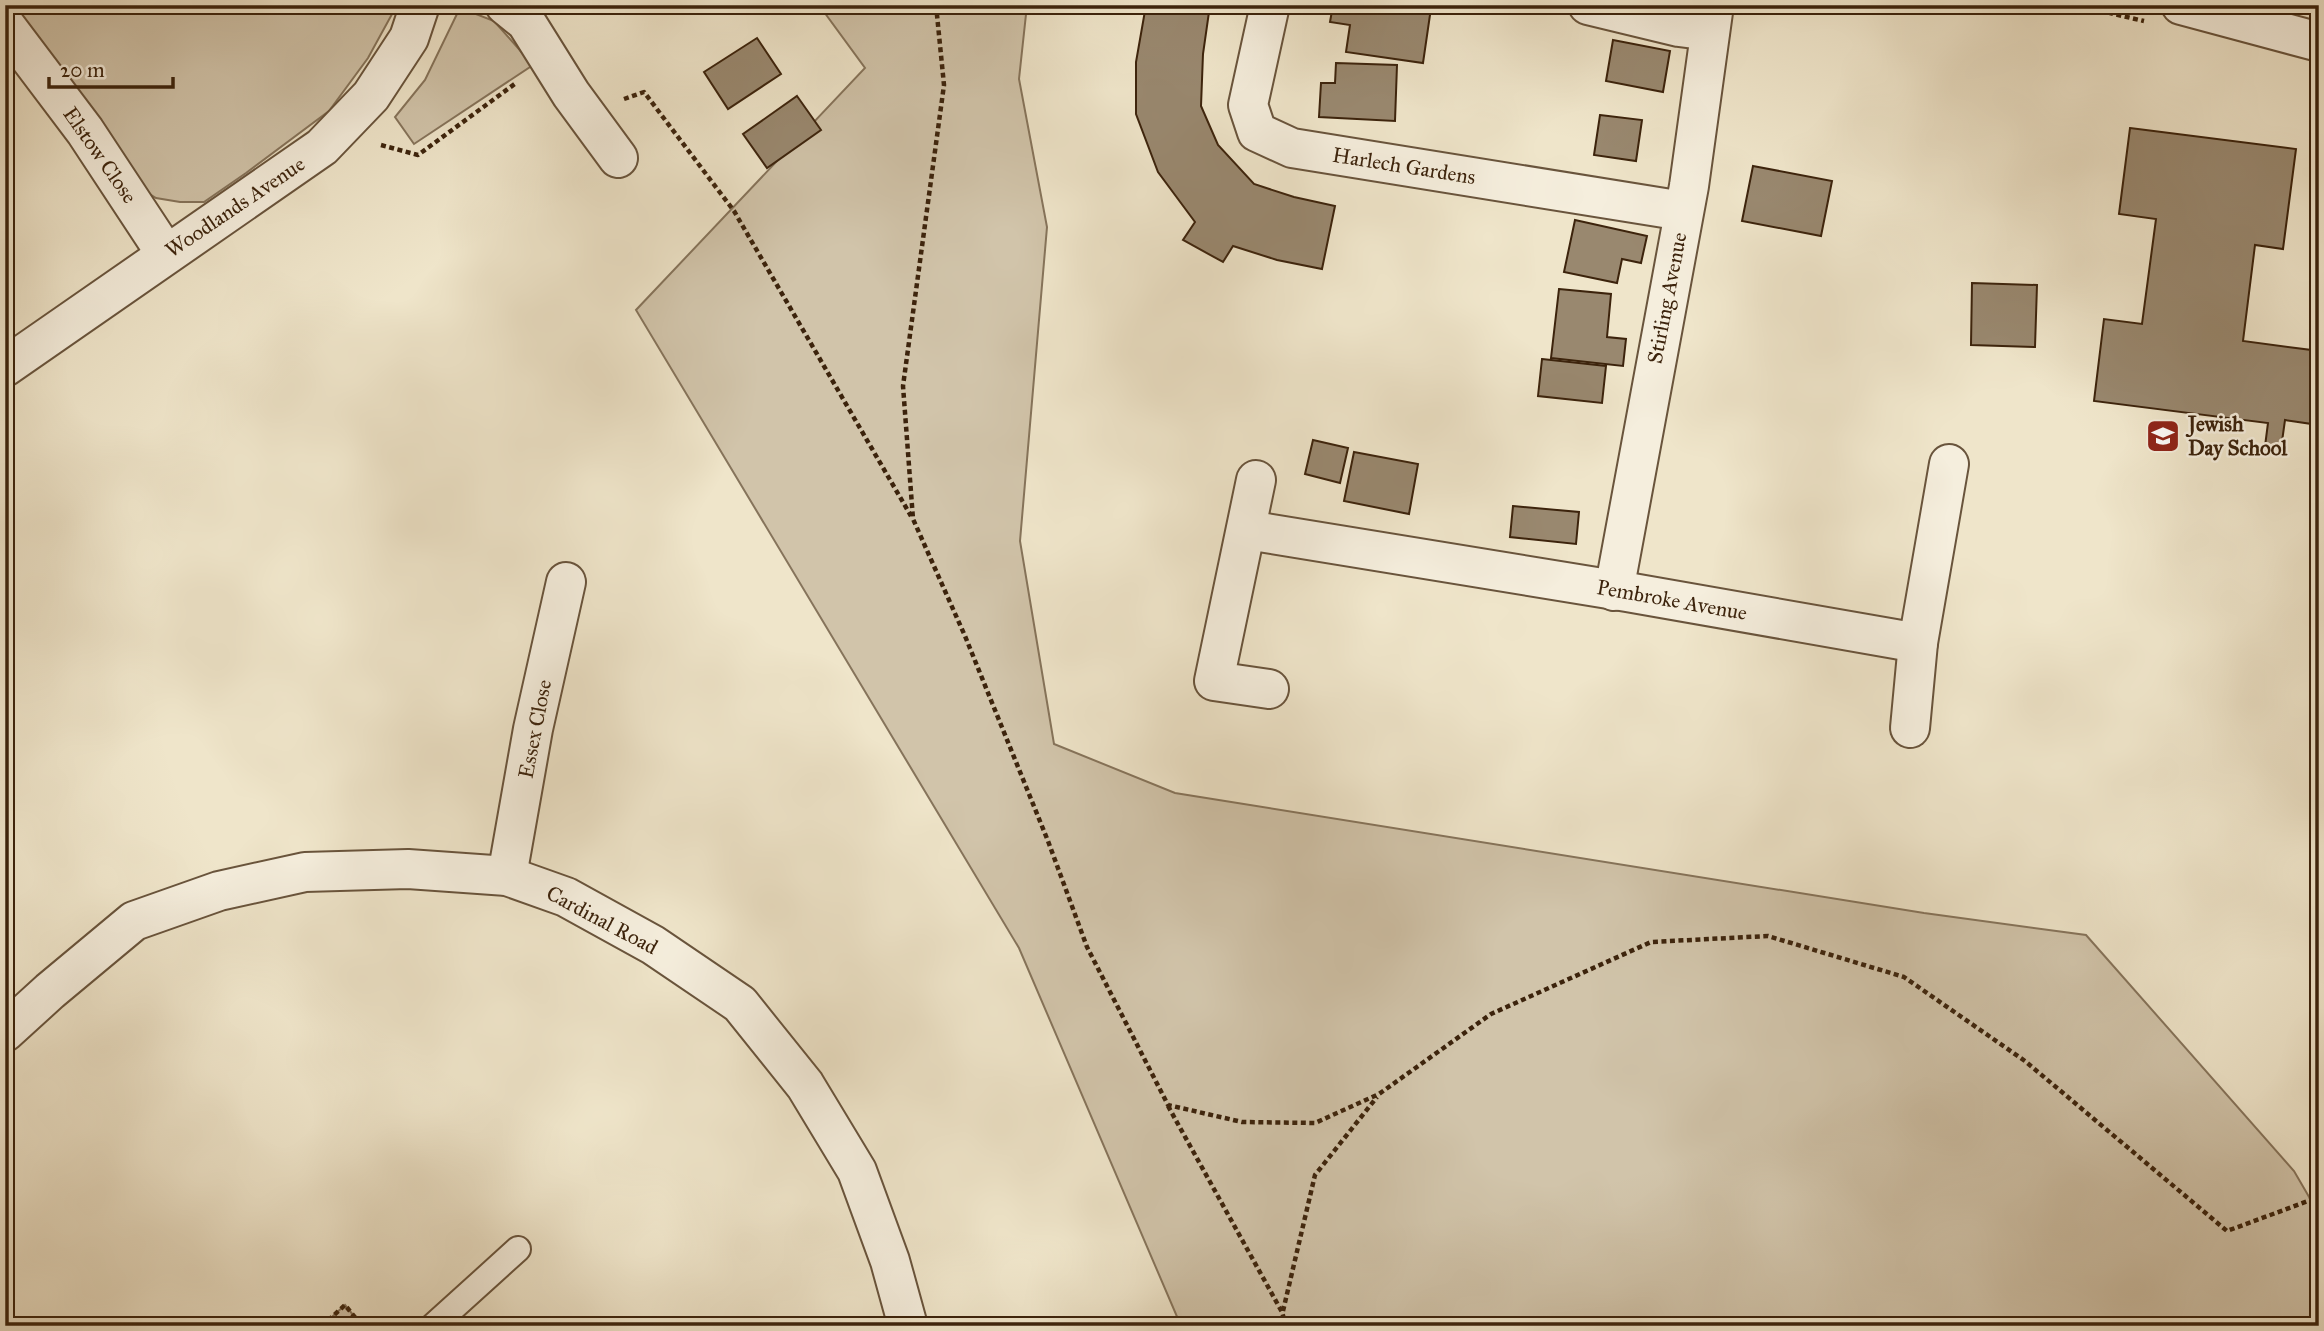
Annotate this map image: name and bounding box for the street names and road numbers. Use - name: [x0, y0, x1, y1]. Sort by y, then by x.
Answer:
- street label: Elstow Close: [57, 102, 143, 208]
- street label: Harlech Gardens: [1331, 142, 1477, 190]
- street label: Woodlands Avenue: [160, 151, 310, 263]
- street label: Stirling Avenue: [1642, 230, 1693, 366]
- street label: Pembroke Avenue: [1595, 574, 1749, 626]
- street label: Essex Close: [513, 677, 557, 781]
- street label: Cardinal Road: [542, 880, 663, 960]

